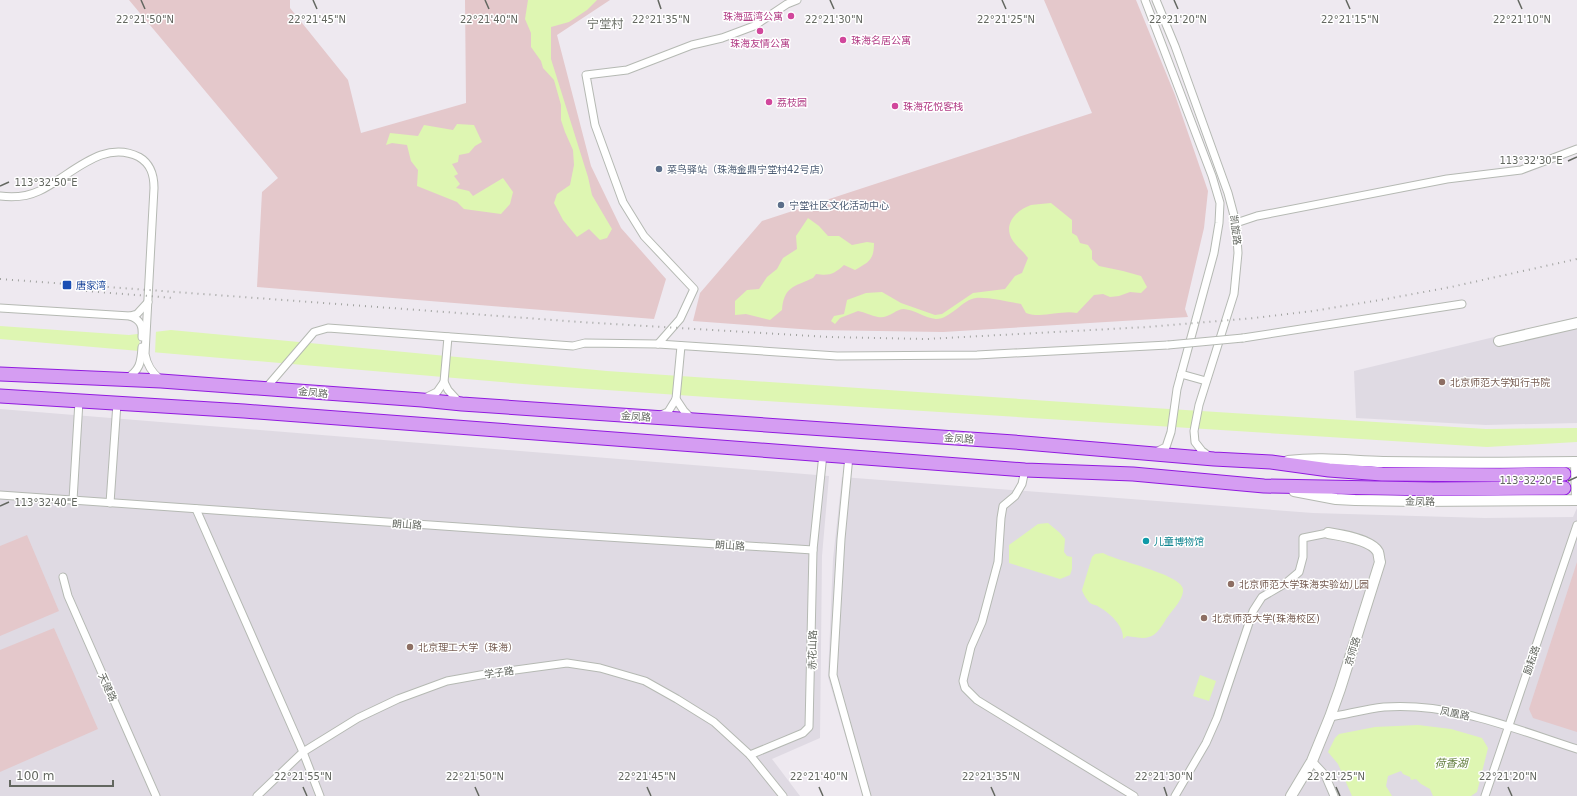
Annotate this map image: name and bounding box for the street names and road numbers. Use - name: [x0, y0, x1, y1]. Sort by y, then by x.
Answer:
- street label: 凯旋路: [1228, 215, 1243, 246]
- street label: 金凤路: [298, 386, 328, 399]
- street label: 金凤路: [621, 410, 651, 423]
- street label: 金凤路: [944, 432, 974, 445]
- street label: 金凤路: [1405, 496, 1435, 507]
- street label: 朗山路: [392, 518, 422, 531]
- street label: 朗山路: [715, 539, 745, 552]
- street label: 赤花山路: [807, 630, 818, 670]
- street label: 京师路: [1343, 635, 1362, 667]
- street label: 励耘路: [1521, 644, 1542, 676]
- street label: 学子路: [483, 665, 515, 680]
- street label: 天健路: [96, 671, 119, 703]
- street label: 凤凰路: [1439, 705, 1471, 722]

